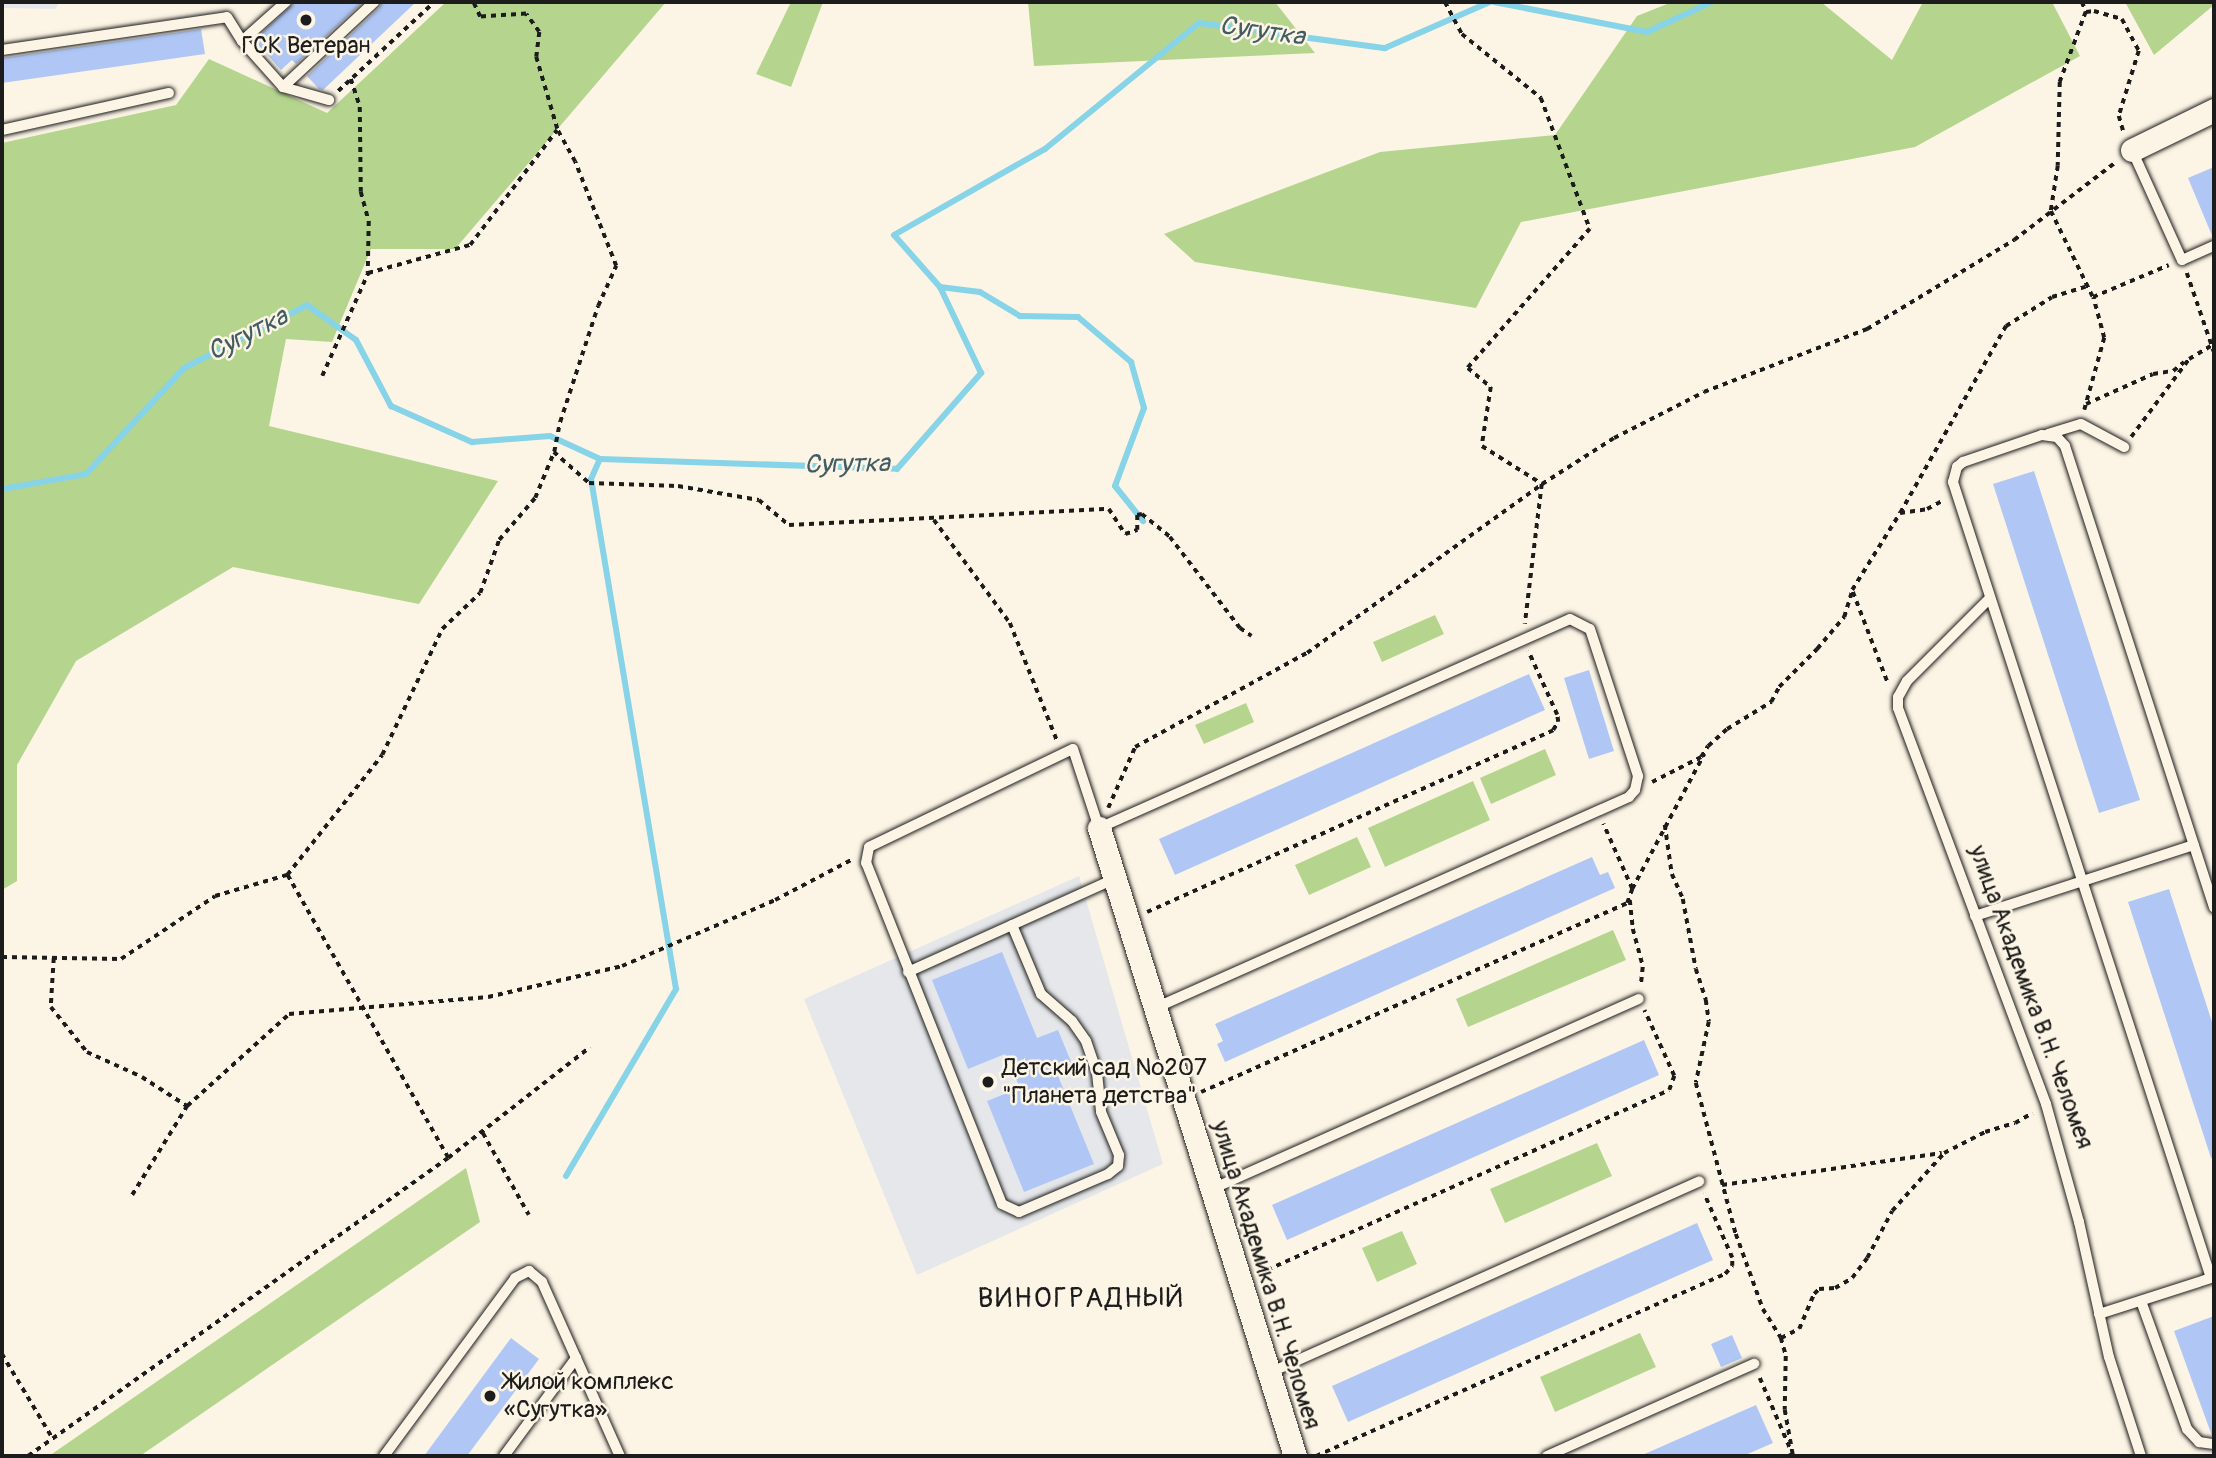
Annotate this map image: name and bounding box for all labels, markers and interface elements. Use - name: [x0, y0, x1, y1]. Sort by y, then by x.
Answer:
- water label: Сугутка: [1217, 11, 1307, 53]
- marker: ГСК Ветеран: [298, 12, 314, 28]
- place label: ГСК Ветеран: [241, 32, 371, 60]
- water label: Сугутка: [203, 302, 293, 368]
- water label: Сугутка: [804, 449, 890, 481]
- street label: улица Академика В.Н. Челомея: [1963, 841, 2099, 1153]
- place label: Детский сад №207 "Планета детства": [1002, 1054, 1207, 1110]
- marker: Детский сад №207 "Планета детства": [980, 1074, 996, 1090]
- street label: улица Академика В.Н. Челомея: [1205, 1117, 1327, 1433]
- district label: ВИНОГРАДНЫЙ: [979, 1282, 1183, 1316]
- place label: Жилой комплекс «Сугутка»: [504, 1368, 674, 1424]
- marker: Жилой комплекс «Сугутка»: [482, 1388, 498, 1404]

